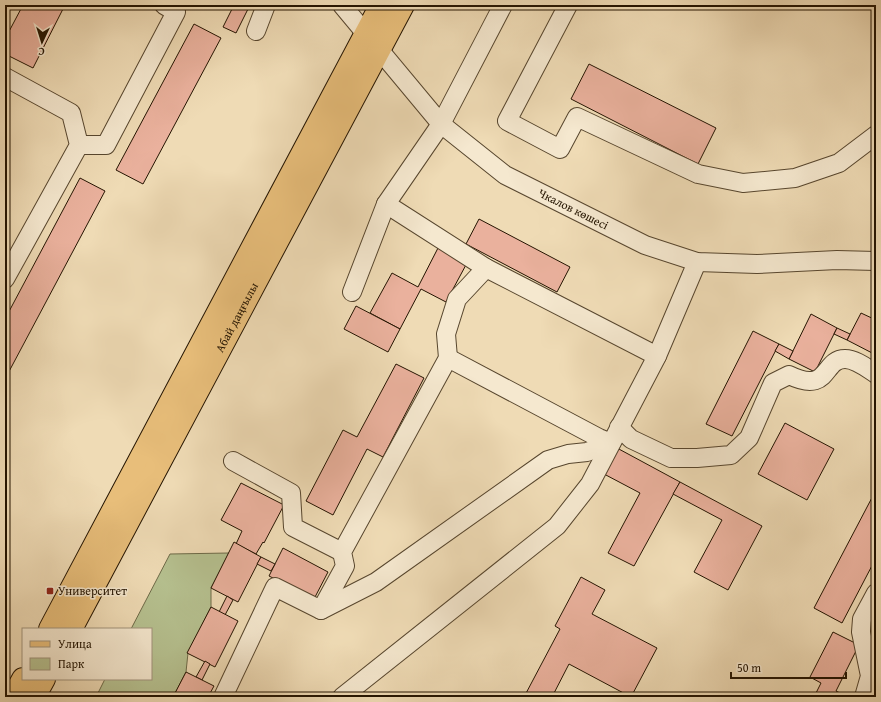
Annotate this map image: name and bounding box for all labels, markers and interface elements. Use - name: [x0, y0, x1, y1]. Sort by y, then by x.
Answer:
- north arrow: [22, 22, 62, 62]
- text: С: [38, 44, 45, 60]
- street label: Чкалов көшесі: [536, 184, 612, 234]
- street label: Абай даңғылы: [211, 279, 262, 355]
- place label: Университет: [58, 582, 127, 599]
- marker: Университет: [45, 586, 55, 596]
- legend: [22, 628, 152, 680]
- text: Улица: [58, 635, 92, 652]
- scale bar: [731, 654, 846, 680]
- text: Парк: [58, 655, 85, 672]
- text: 50 m: [737, 659, 761, 676]

